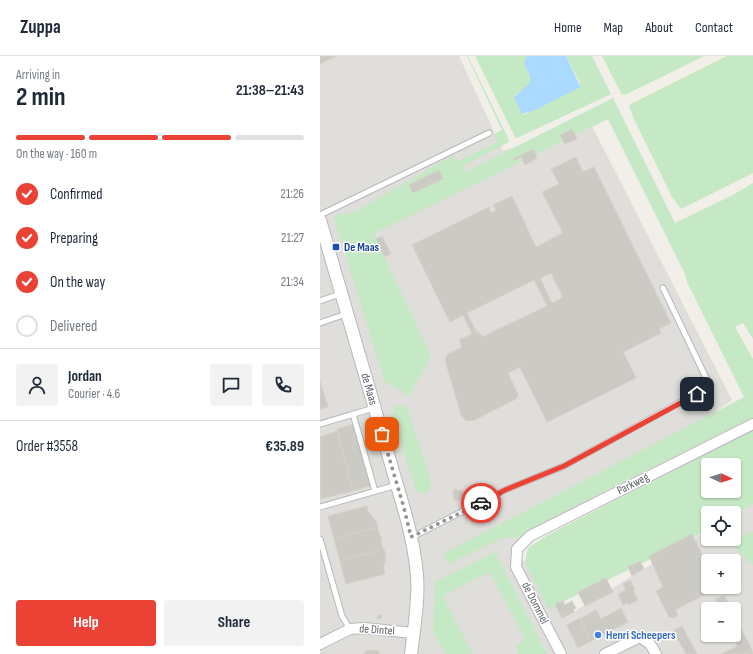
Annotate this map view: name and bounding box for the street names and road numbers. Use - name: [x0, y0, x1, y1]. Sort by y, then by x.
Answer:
- street label: de Maas: [357, 371, 381, 407]
- street label: Parkweg: [614, 470, 652, 498]
- street label: de Dommel: [518, 580, 552, 626]
- street label: de Dintel: [359, 621, 395, 639]

